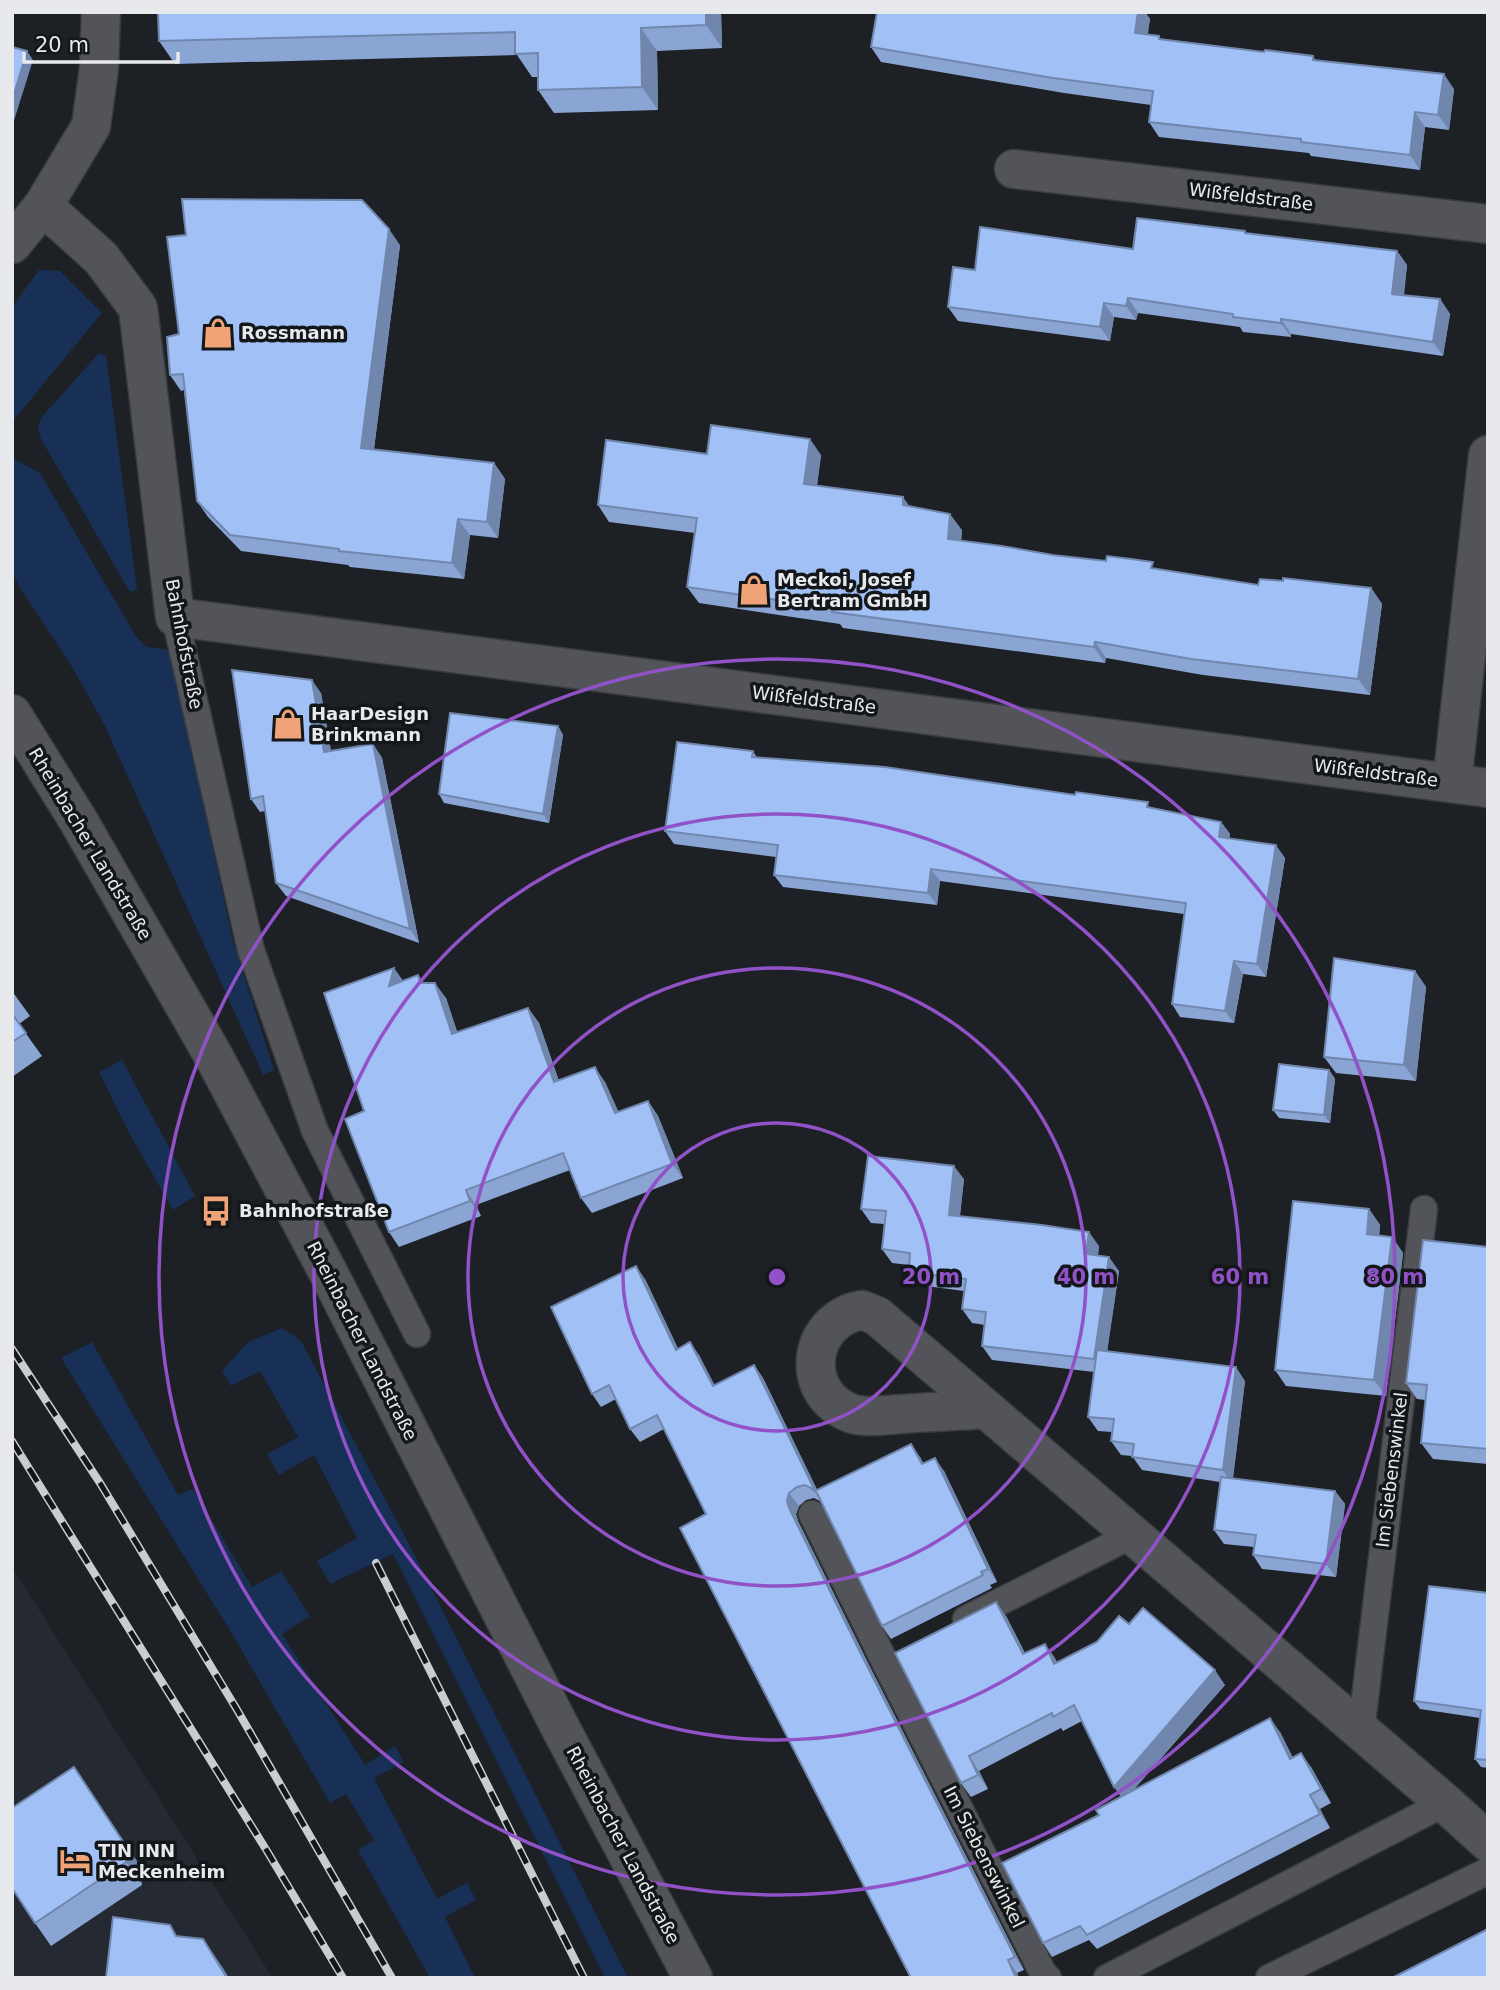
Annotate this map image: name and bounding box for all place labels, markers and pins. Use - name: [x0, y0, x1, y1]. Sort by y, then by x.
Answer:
- shop icon: Rossmann: [201, 316, 235, 350]
- place label: Rossmann: [241, 322, 345, 343]
- place label: Meckoi, Josef Bertram GmbH: [777, 569, 928, 611]
- shop icon: Meckoi, Josef Bertram GmbH: [737, 573, 771, 607]
- place label: HaarDesign Brinkmann: [311, 703, 429, 745]
- shop icon: HaarDesign Brinkmann: [271, 707, 305, 741]
- bus stop icon: Bahnhofstraße: [199, 1194, 233, 1228]
- place label: Bahnhofstraße: [239, 1200, 389, 1221]
- centre of rings: [765, 1265, 789, 1289]
- place label: TIN INN Meckenheim: [98, 1840, 225, 1882]
- hotel icon: TIN INN Meckenheim: [58, 1844, 92, 1878]

